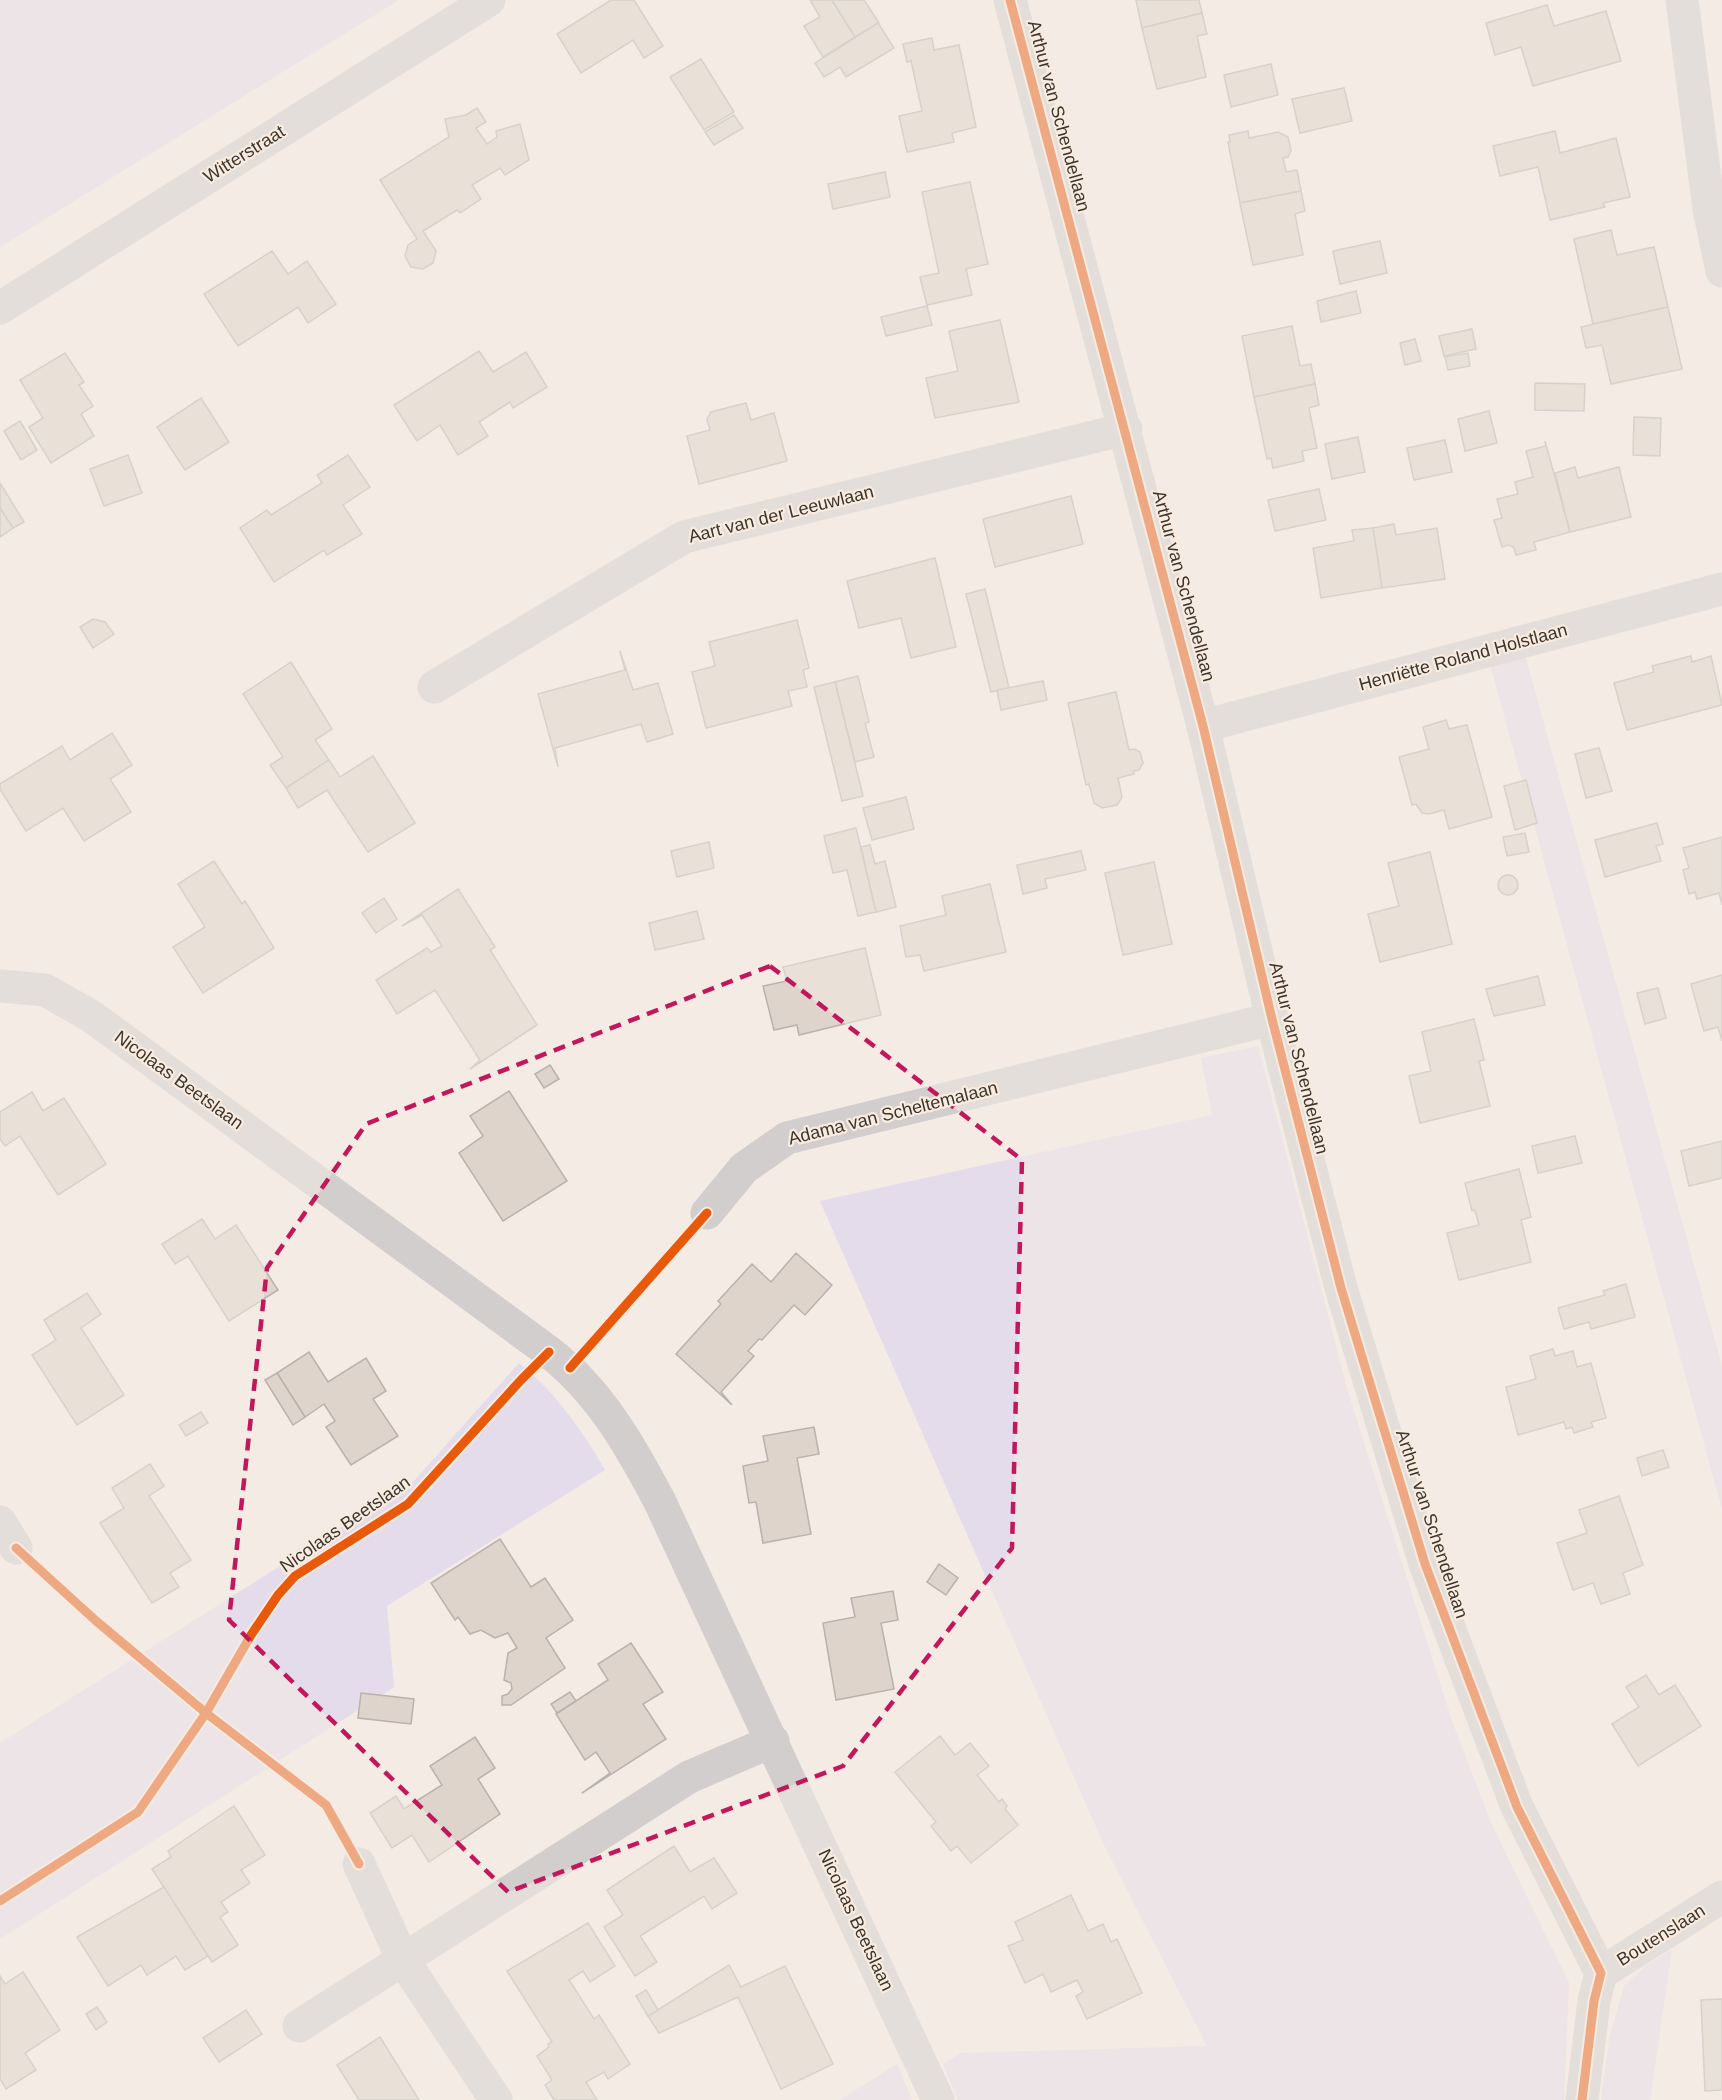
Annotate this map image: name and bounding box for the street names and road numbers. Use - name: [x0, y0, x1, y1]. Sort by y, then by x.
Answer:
- street label: Arthur van Schendellaan: [1024, 18, 1094, 214]
- street label: Witterstraat: [200, 121, 288, 187]
- street label: Aart van der Leeuwlaan: [686, 481, 876, 547]
- street label: Arthur van Schendellaan: [1149, 488, 1219, 684]
- street label: Henriëtte Roland Holstlaan: [1357, 620, 1569, 694]
- street label: Arthur van Schendellaan: [1265, 960, 1333, 1156]
- street label: Nicolaas Beetslaan: [111, 1027, 247, 1133]
- street label: Adama van Scheltemalaan: [786, 1077, 1000, 1149]
- street label: Arthur van Schendellaan: [1392, 1427, 1472, 1621]
- street label: Nicolaas Beetslaan: [276, 1472, 414, 1576]
- street label: Nicolaas Beetslaan: [814, 1846, 898, 1994]
- street label: Boutenslaan: [1613, 1900, 1709, 1970]

